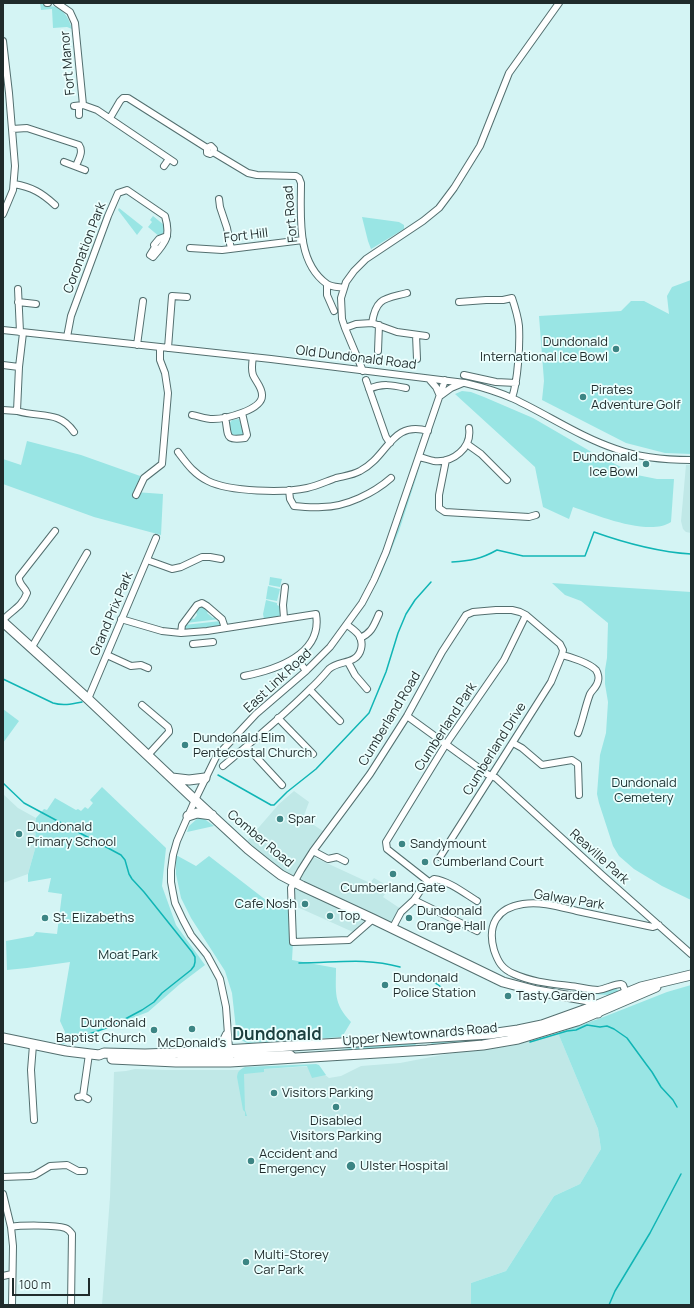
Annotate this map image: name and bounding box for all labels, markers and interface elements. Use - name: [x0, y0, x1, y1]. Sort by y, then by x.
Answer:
- street label: Fort Manor: [57, 30, 79, 96]
- street label: Fort Road: [281, 185, 301, 243]
- street label: Coronation Park: [60, 200, 110, 296]
- street label: Fort Hill: [223, 226, 269, 246]
- place label: Dundonald International Ice Bowl: [480, 334, 608, 365]
- street label: Old Dundonald Road: [295, 343, 417, 373]
- marker: Dundonald International Ice Bowl: [611, 344, 621, 354]
- place label: Pirates Adventure Golf: [591, 382, 681, 413]
- marker: Pirates Adventure Golf: [578, 392, 588, 402]
- place label: Dundonald Ice Bowl: [573, 449, 638, 480]
- marker: Dundonald Ice Bowl: [641, 459, 651, 469]
- street label: Grand Prix Park: [87, 570, 137, 658]
- street label: East Link Road: [241, 646, 315, 716]
- street label: Cumberland Road: [356, 669, 424, 769]
- street label: Cumberland Park: [412, 680, 480, 774]
- street label: Cumberland Drive: [460, 700, 530, 798]
- place label: Dundonald Elim Pentecostal Church: [193, 730, 312, 761]
- marker: Dundonald Elim Pentecostal Church: [180, 740, 190, 750]
- park label: Dundonald Cemetery: [611, 775, 677, 806]
- street label: Comber Road: [224, 807, 296, 871]
- place label: Spar: [288, 811, 316, 827]
- marker: Spar: [275, 814, 285, 824]
- place label: Dundonald Primary School: [27, 819, 116, 850]
- street label: Reaville Park: [566, 826, 632, 888]
- marker: Dundonald Primary School: [14, 829, 24, 839]
- place label: Sandymount: [410, 836, 487, 852]
- marker: Sandymount: [397, 839, 407, 849]
- place label: Cumberland Court: [433, 854, 544, 870]
- marker: Cumberland Court: [420, 857, 430, 867]
- marker: Cumberland Gate: [388, 869, 398, 879]
- place label: Cumberland Gate: [340, 880, 446, 896]
- street label: Galway Park: [533, 887, 605, 913]
- place label: Cafe Nosh: [235, 896, 297, 912]
- marker: Cafe Nosh: [300, 899, 310, 909]
- place label: Dundonald Orange Hall: [417, 903, 486, 934]
- place label: Top: [338, 908, 360, 924]
- place label: St. Elizabeths: [53, 910, 134, 926]
- marker: Top: [325, 911, 335, 921]
- marker: St. Elizabeths: [40, 913, 50, 923]
- marker: Dundonald Orange Hall: [404, 913, 414, 923]
- park label: Moat Park: [98, 947, 158, 963]
- place label: Dundonald Police Station: [393, 970, 476, 1001]
- marker: Dundonald Police Station: [380, 980, 390, 990]
- place label: Tasty Garden: [516, 988, 595, 1004]
- marker: Tasty Garden: [503, 991, 513, 1001]
- place label: Dundonald Baptist Church: [56, 1015, 146, 1046]
- street label: Upper Newtownards Road: [342, 1020, 498, 1050]
- marker: McDonald's: [187, 1024, 197, 1034]
- marker: Dundonald Baptist Church: [149, 1025, 159, 1035]
- district label: Dundonald: [232, 1025, 322, 1045]
- place label: McDonald's: [158, 1035, 226, 1051]
- place label: Visitors Parking: [282, 1085, 373, 1101]
- marker: Visitors Parking: [269, 1088, 279, 1098]
- marker: Disabled Visitors Parking: [331, 1102, 341, 1112]
- place label: Disabled Visitors Parking: [290, 1113, 382, 1144]
- place label: Accident and Emergency: [259, 1146, 338, 1177]
- marker: Accident and Emergency: [246, 1156, 256, 1166]
- place label: Ulster Hospital: [360, 1158, 448, 1174]
- marker: Ulster Hospital: [345, 1160, 357, 1172]
- place label: Multi-Storey Car Park: [254, 1247, 329, 1278]
- marker: Multi-Storey Car Park: [241, 1257, 251, 1267]
- scale bar: [14, 1270, 92, 1296]
- text: 100 m: [19, 1276, 51, 1293]

